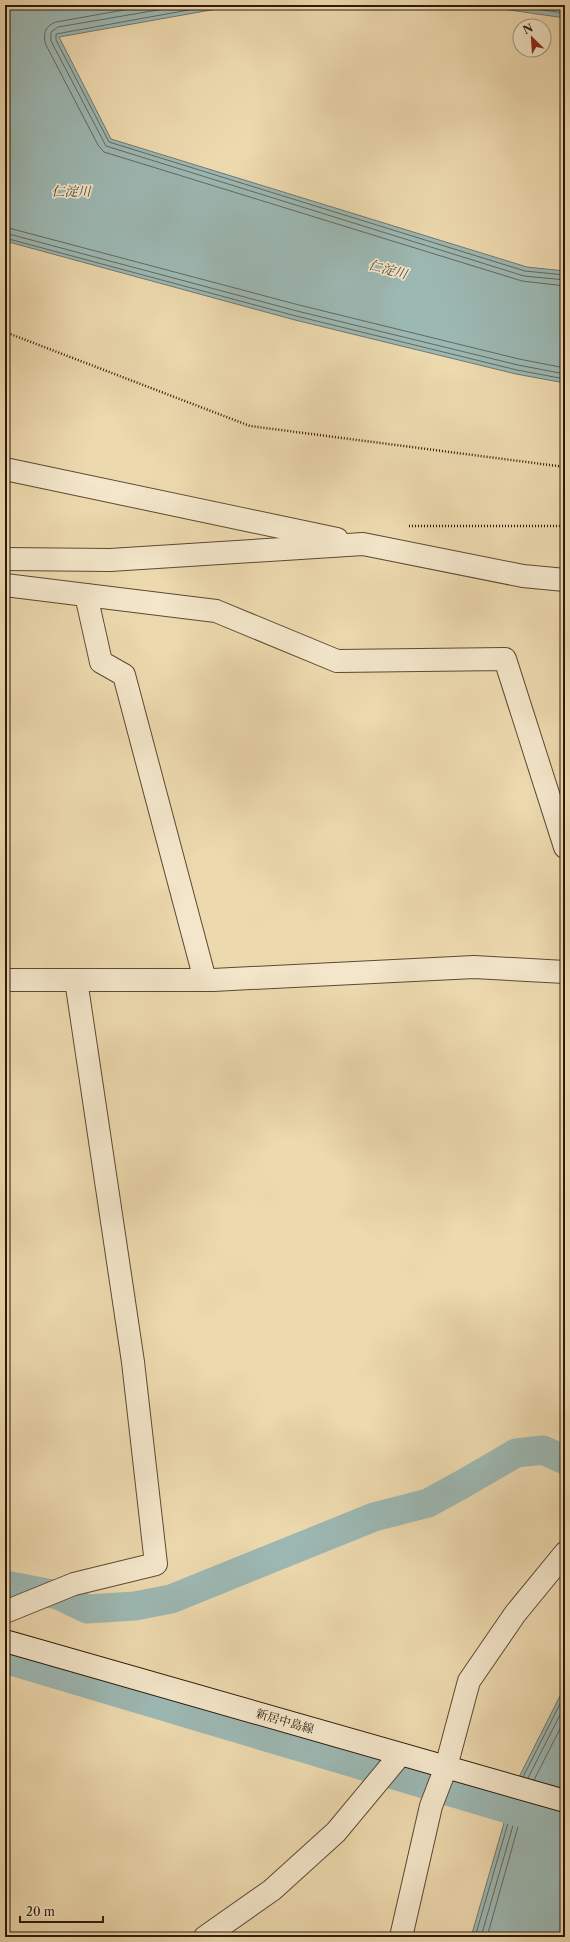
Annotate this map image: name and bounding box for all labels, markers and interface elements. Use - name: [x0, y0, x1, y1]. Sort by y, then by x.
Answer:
- north arrow: [512, 18, 552, 58]
- text: N: [520, 20, 535, 37]
- water label: 仁淀川: [51, 183, 92, 199]
- water label: 仁淀川: [367, 256, 411, 282]
- street label: 新居中島線: [254, 1706, 316, 1736]
- scale bar: [20, 1898, 103, 1924]
- text: 20 m: [26, 1904, 55, 1919]

